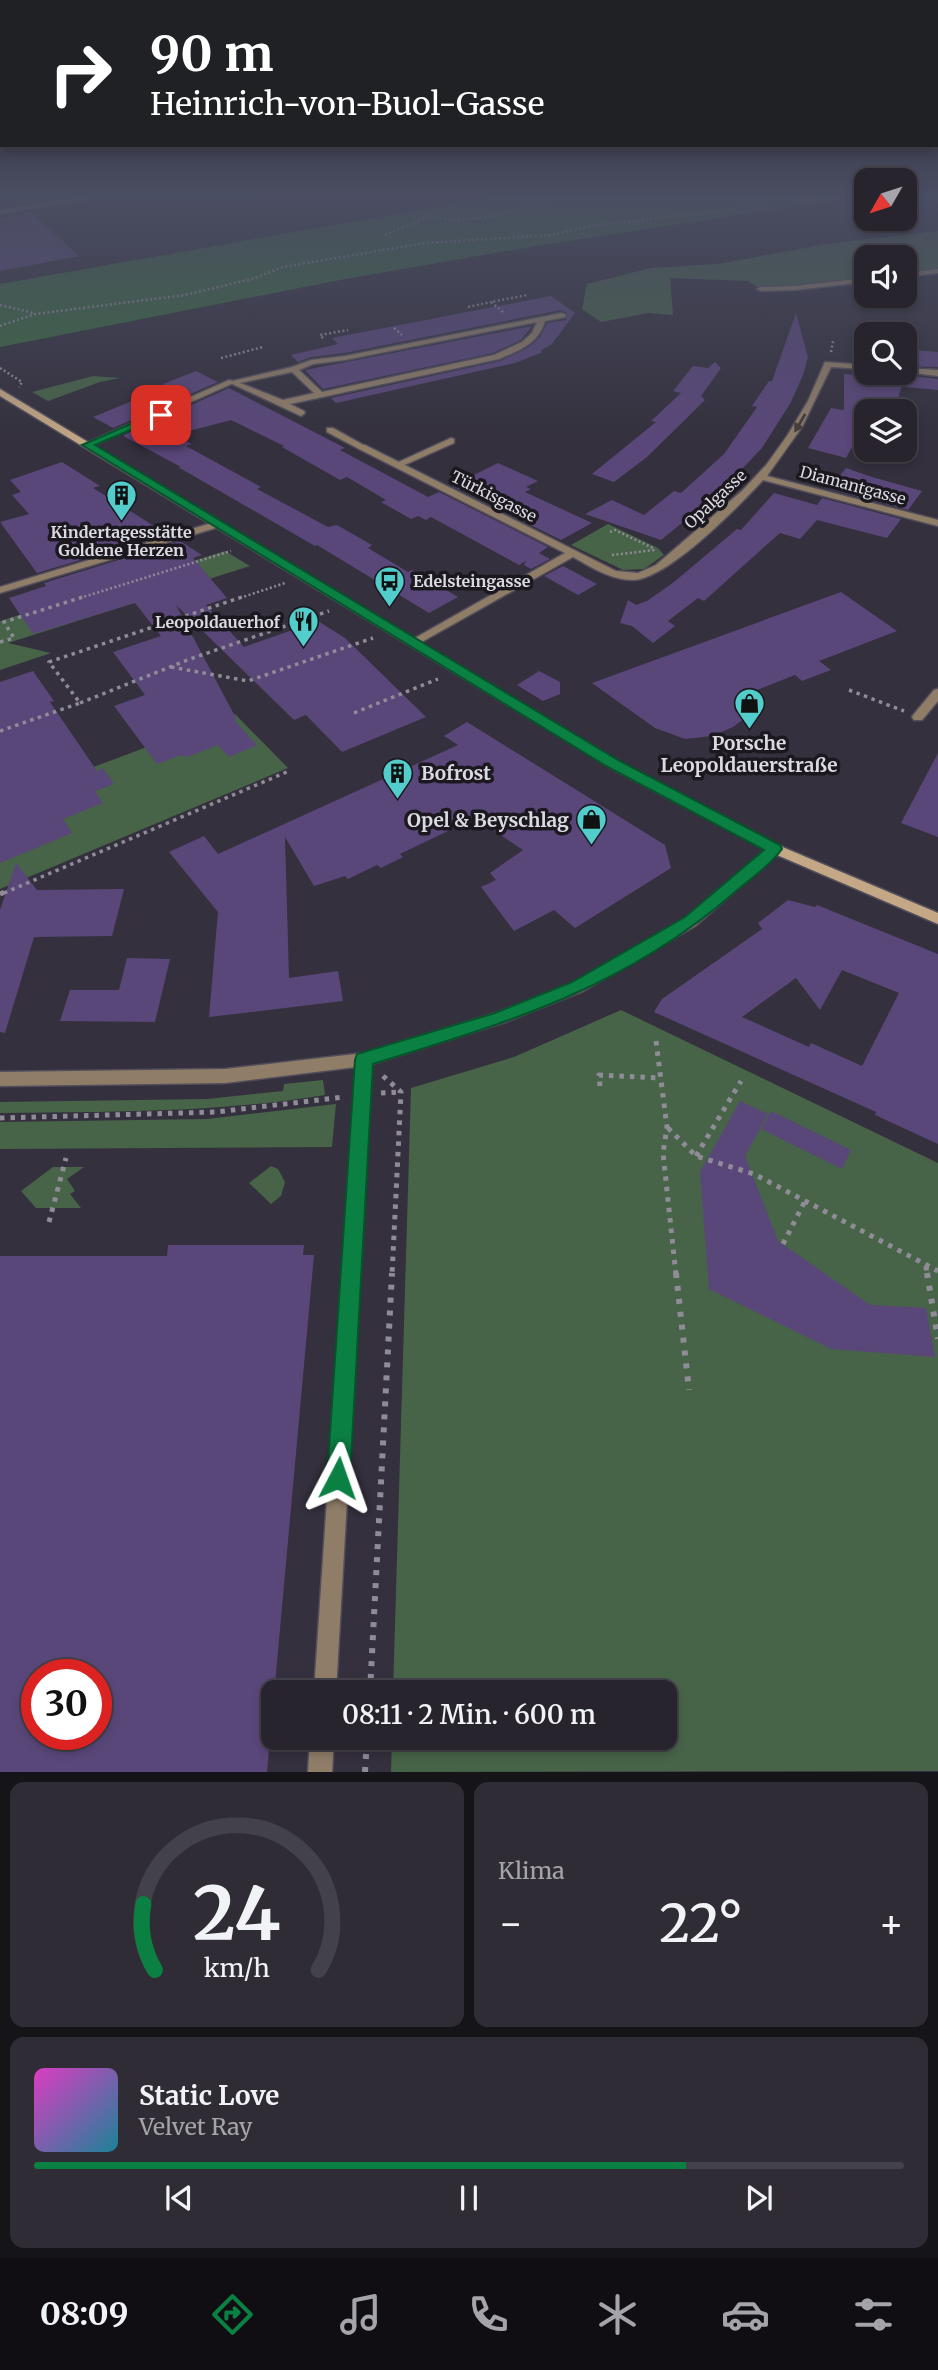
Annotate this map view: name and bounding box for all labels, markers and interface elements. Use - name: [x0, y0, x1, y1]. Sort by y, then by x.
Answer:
- text: 90 m: [150, 23, 274, 84]
- icon: right: [35, 28, 126, 119]
- text: Heinrich-von-Buol-Gasse: [150, 84, 545, 124]
- north arrow: [854, 168, 917, 231]
- map controls: [854, 168, 917, 462]
- button: sound: [854, 245, 917, 308]
- button: search: [854, 322, 917, 385]
- pin: [131, 385, 191, 445]
- icon: arrive: [142, 396, 180, 434]
- button: layers: [854, 399, 917, 462]
- one-way arrow: [794, 414, 806, 433]
- street label: Diamantgasse: [798, 461, 908, 509]
- street label: Opalgasse: [680, 465, 750, 533]
- street label: Türkisgasse: [448, 466, 540, 526]
- building icon: Kindertagesstätte Goldene Herzen: [104, 478, 138, 522]
- place label: Kindertagesstätte Goldene Herzen: [50, 522, 192, 560]
- bus stop icon: Edelsteingasse: [373, 564, 407, 608]
- place label: Edelsteingasse: [413, 571, 531, 591]
- restaurant icon: Leopoldauerhof: [286, 605, 320, 649]
- place label: Leopoldauerhof: [155, 612, 281, 632]
- shop icon: Porsche Leopoldauerstraße: [732, 687, 766, 731]
- place label: Porsche Leopoldauerstraße: [660, 731, 838, 777]
- building icon: Bofrost: [381, 756, 415, 800]
- place label: Bofrost: [421, 761, 491, 785]
- shop icon: Opel & Beyschlag: [575, 803, 609, 847]
- place label: Opel & Beyschlag: [407, 808, 569, 832]
- position arrow: [301, 1441, 375, 1515]
- speed limit sign: 30: [21, 1659, 112, 1750]
- text: 08:11 · 2 Min. · 600 m: [342, 1698, 596, 1731]
- text: Klima: [498, 1856, 565, 1885]
- text: 24: [193, 1869, 281, 1961]
- text: 22°: [659, 1891, 743, 1956]
- text: −: [498, 1900, 523, 1947]
- text: +: [879, 1900, 904, 1947]
- text: km/h: [204, 1952, 270, 1984]
- text: Static Love: [139, 2079, 279, 2112]
- text: Velvet Ray: [139, 2112, 252, 2141]
- icon: previous: [160, 2179, 198, 2217]
- icon: pause: [450, 2179, 488, 2217]
- icon: next: [740, 2179, 778, 2217]
- icon: directions: [208, 2290, 257, 2339]
- icon: music: [336, 2290, 385, 2339]
- icon: phone: [464, 2290, 513, 2339]
- icon: climate: [593, 2290, 642, 2339]
- icon: car: [721, 2290, 770, 2339]
- icon: filters: [849, 2290, 898, 2339]
- text: 08:09: [40, 2294, 128, 2334]

